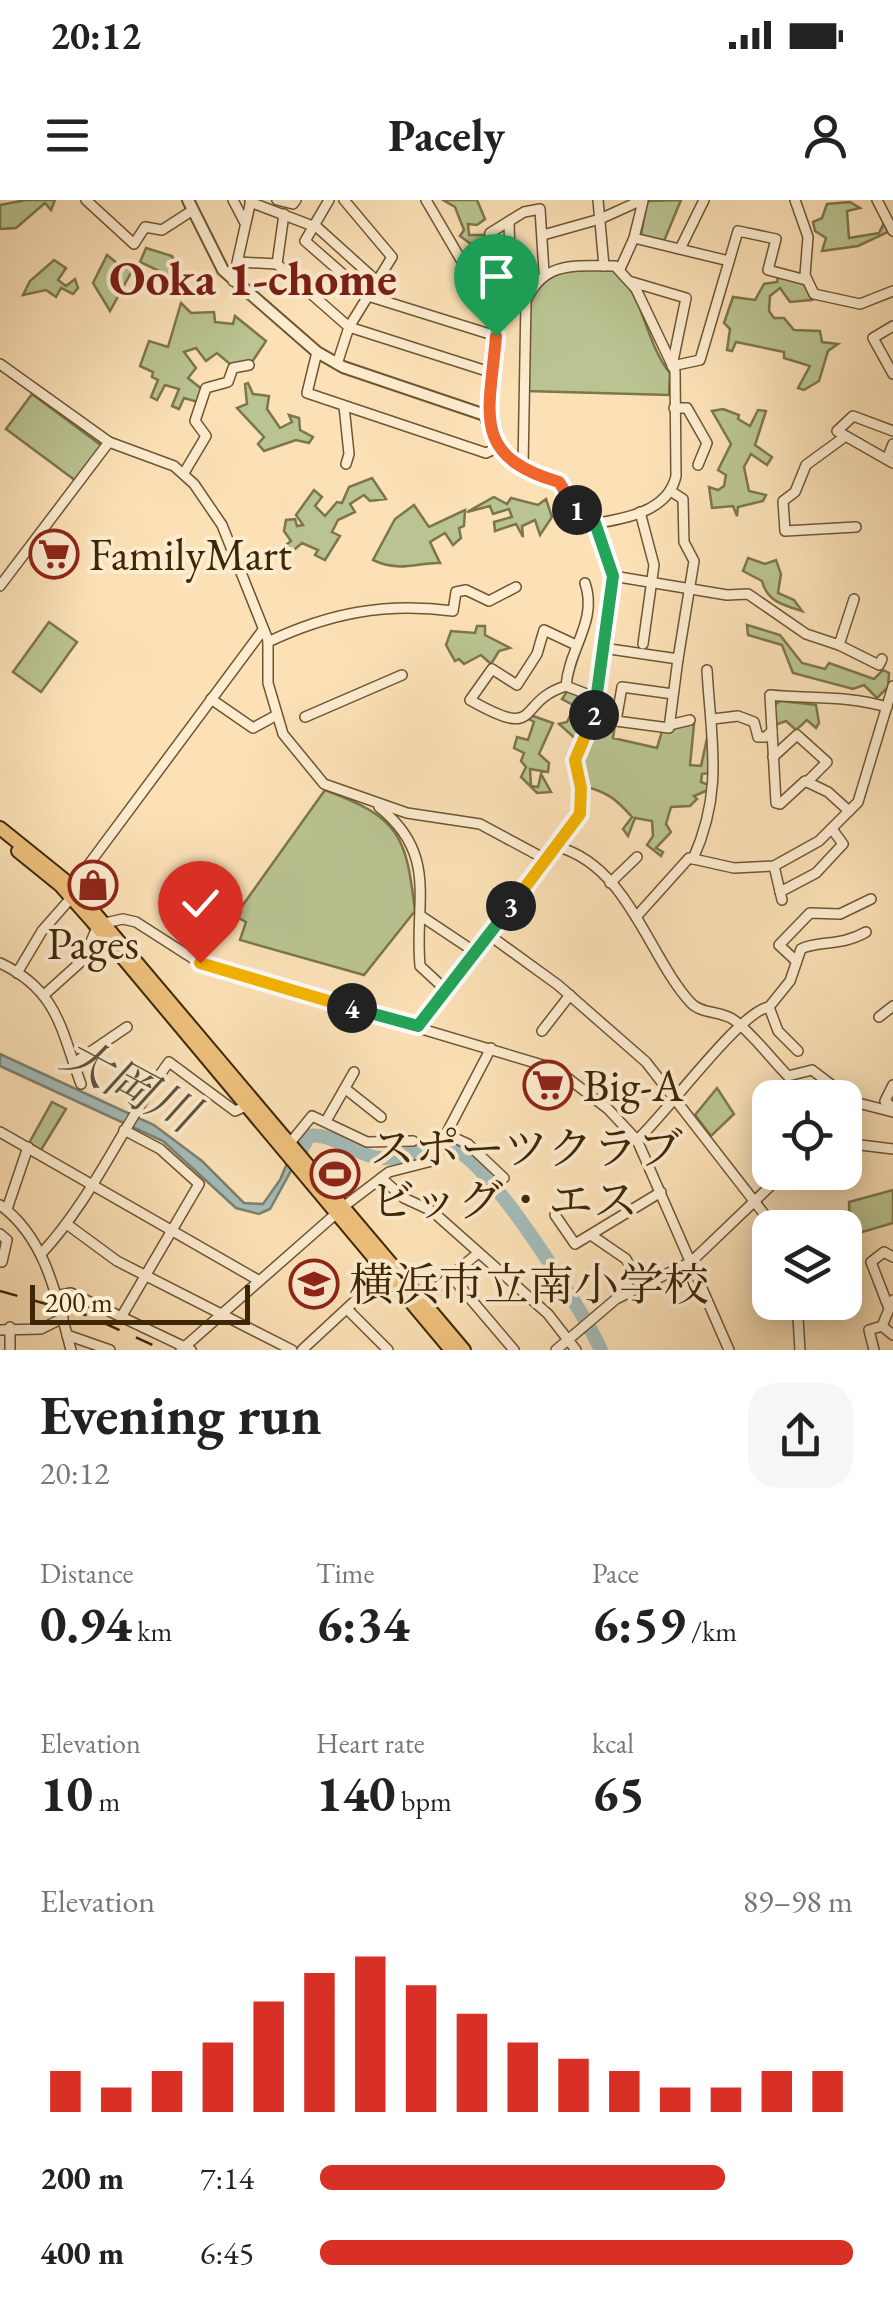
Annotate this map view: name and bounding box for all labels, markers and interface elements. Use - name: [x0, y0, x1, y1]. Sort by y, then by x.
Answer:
- text: 20:12: [50, 11, 141, 60]
- text: Pacely: [388, 106, 505, 164]
- icon: menu: [40, 108, 95, 163]
- icon: person: [798, 108, 853, 163]
- pin: [454, 234, 539, 337]
- district label: Ooka 1-chome: [109, 247, 397, 309]
- icon: arrive: [469, 249, 524, 304]
- pin: 1: [552, 485, 602, 535]
- text: 1: [570, 492, 584, 528]
- place label: FamilyMart: [89, 525, 292, 583]
- supermarket icon: FamilyMart: [28, 528, 80, 580]
- pin: 2: [569, 690, 619, 740]
- text: 2: [587, 697, 601, 733]
- shop icon: Pages: [67, 859, 119, 911]
- pin: [158, 861, 243, 964]
- icon: check: [173, 876, 228, 931]
- pin: 3: [486, 881, 536, 931]
- text: 3: [504, 888, 518, 924]
- place label: Pages: [47, 914, 139, 972]
- pin: 4: [327, 983, 377, 1033]
- text: 4: [345, 990, 359, 1026]
- water label: 大岡川: [52, 1023, 213, 1148]
- place label: Big-A: [583, 1056, 684, 1114]
- supermarket icon: Big-A: [522, 1059, 574, 1111]
- map controls: [752, 1080, 862, 1320]
- button: locate: [752, 1080, 862, 1190]
- place label: スポーツクラブ ビッグ・エス: [370, 1119, 683, 1229]
- sports icon: スポーツクラブ ビッグ・エス: [309, 1148, 361, 1200]
- button: layers: [752, 1210, 862, 1320]
- place label: 横浜市立南小学校: [349, 1255, 709, 1313]
- school or university icon: 横浜市立南小学校: [288, 1258, 340, 1310]
- scale bar: [30, 1280, 250, 1324]
- text: 200 m: [45, 1284, 113, 1320]
- text: Evening run: [40, 1379, 322, 1450]
- button: share: [748, 1383, 853, 1488]
- text: 20:12: [40, 1452, 109, 1494]
- text: Distance: [40, 1555, 134, 1591]
- text: Time: [316, 1555, 374, 1591]
- text: Pace: [592, 1555, 639, 1591]
- text: 0.94: [40, 1591, 132, 1656]
- text: 6:34: [316, 1591, 409, 1656]
- text: 6:59: [592, 1591, 685, 1656]
- text: km: [132, 1613, 172, 1649]
- text: /km: [685, 1613, 737, 1649]
- text: Elevation: [40, 1725, 141, 1761]
- text: Heart rate: [316, 1725, 425, 1761]
- text: kcal: [592, 1725, 634, 1761]
- text: 10: [40, 1761, 93, 1826]
- text: 140: [316, 1761, 395, 1826]
- text: 65: [592, 1761, 645, 1826]
- text: m: [93, 1783, 120, 1819]
- text: bpm: [395, 1783, 452, 1819]
- text: Elevation: [40, 1880, 155, 1922]
- text: 89–98 m: [743, 1880, 853, 1922]
- text: 200 m: [40, 2157, 124, 2199]
- text: 7:14: [200, 2157, 254, 2199]
- text: 400 m: [40, 2232, 124, 2274]
- text: 6:45: [200, 2232, 254, 2274]

